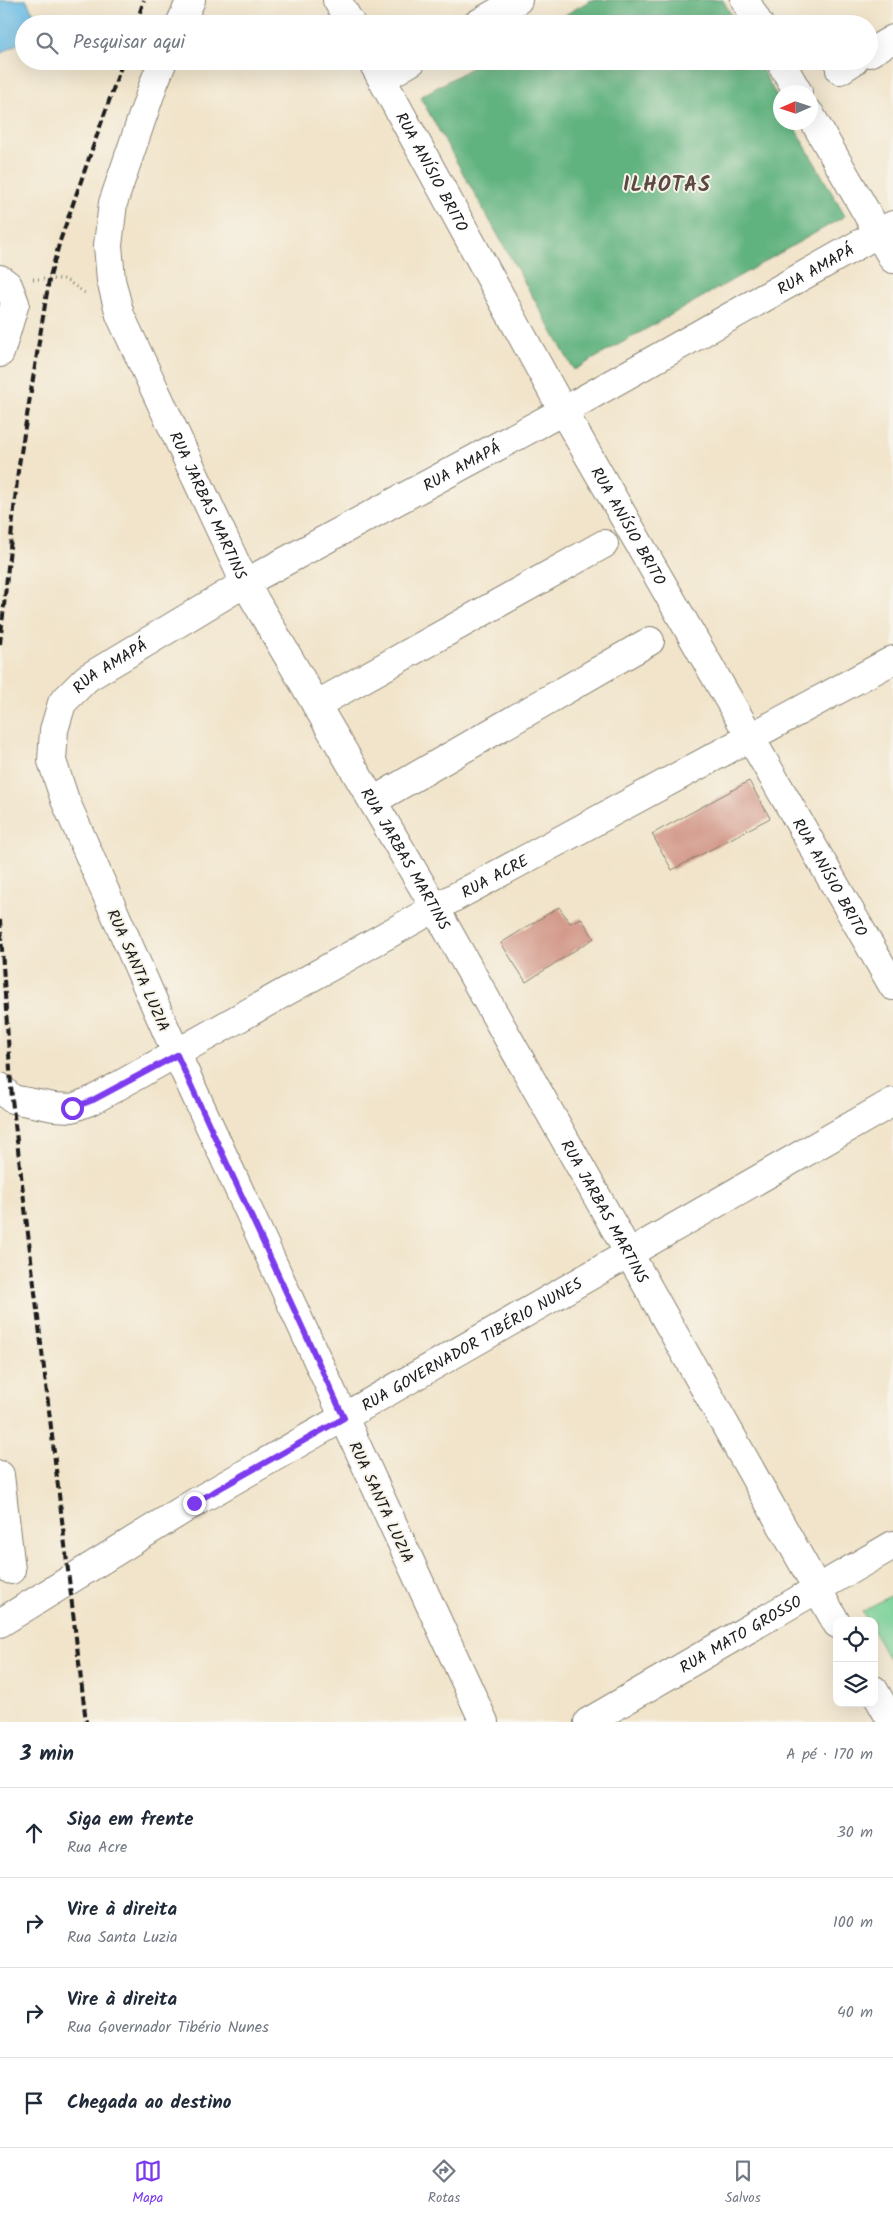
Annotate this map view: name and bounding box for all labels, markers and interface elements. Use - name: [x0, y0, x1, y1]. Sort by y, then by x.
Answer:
- search box: [15, 15, 878, 70]
- text: Pesquisar aqui: [73, 28, 185, 58]
- icon: search: [33, 29, 61, 57]
- north arrow: [773, 85, 818, 130]
- street label: RUA ANÍSIO BRITO: [388, 108, 474, 237]
- district label: ILHOTAS: [623, 169, 711, 202]
- street label: RUA AMAPÁ: [773, 238, 860, 302]
- street label: RUA JARBAS MARTINS: [162, 428, 253, 585]
- street label: RUA AMAPÁ: [419, 436, 506, 499]
- street label: RUA ANÍSIO BRITO: [584, 462, 672, 591]
- street label: RUA AMAPÁ: [67, 633, 153, 700]
- street label: RUA JARBAS MARTINS: [353, 783, 456, 936]
- street label: RUA ANÍSIO BRITO: [785, 814, 873, 942]
- street label: RUA ACRE: [457, 848, 534, 906]
- street label: RUA SANTA LUZIA: [99, 905, 176, 1036]
- route start: [61, 1097, 84, 1120]
- street label: RUA JARBAS MARTINS: [554, 1136, 654, 1289]
- street label: RUA GOVERNADOR TIBÉRIO NUNES: [357, 1272, 588, 1418]
- street label: RUA SANTA LUZIA: [341, 1438, 420, 1568]
- route end: [183, 1492, 206, 1515]
- street label: RUA MATO GROSSO: [675, 1589, 807, 1680]
- map controls: [833, 1617, 878, 1707]
- button: locate: [833, 1617, 878, 1662]
- button: layers: [833, 1662, 878, 1707]
- text: 3 min: [20, 1738, 74, 1771]
- text: A pé · 170 m: [786, 1742, 873, 1767]
- text: Siga em frente: [67, 1805, 194, 1835]
- icon: ahead: [20, 1819, 48, 1847]
- text: 30 m: [837, 1820, 873, 1845]
- text: Rua Acre: [67, 1835, 127, 1860]
- text: Vire à direita: [67, 1895, 177, 1925]
- icon: right: [20, 1909, 48, 1937]
- text: 100 m: [833, 1910, 873, 1935]
- text: Rua Santa Luzia: [67, 1925, 177, 1950]
- text: Vire à direita: [67, 1985, 177, 2015]
- icon: right: [20, 1999, 48, 2027]
- text: 40 m: [837, 2000, 873, 2025]
- text: Rua Governador Tibério Nunes: [67, 2015, 269, 2040]
- text: Chegada ao destino: [67, 2088, 232, 2118]
- icon: arrive: [20, 2089, 48, 2117]
- tab: Mapa: [132, 2157, 163, 2209]
- tab: Rotas: [428, 2157, 460, 2209]
- tab: Salvos: [725, 2157, 761, 2209]

